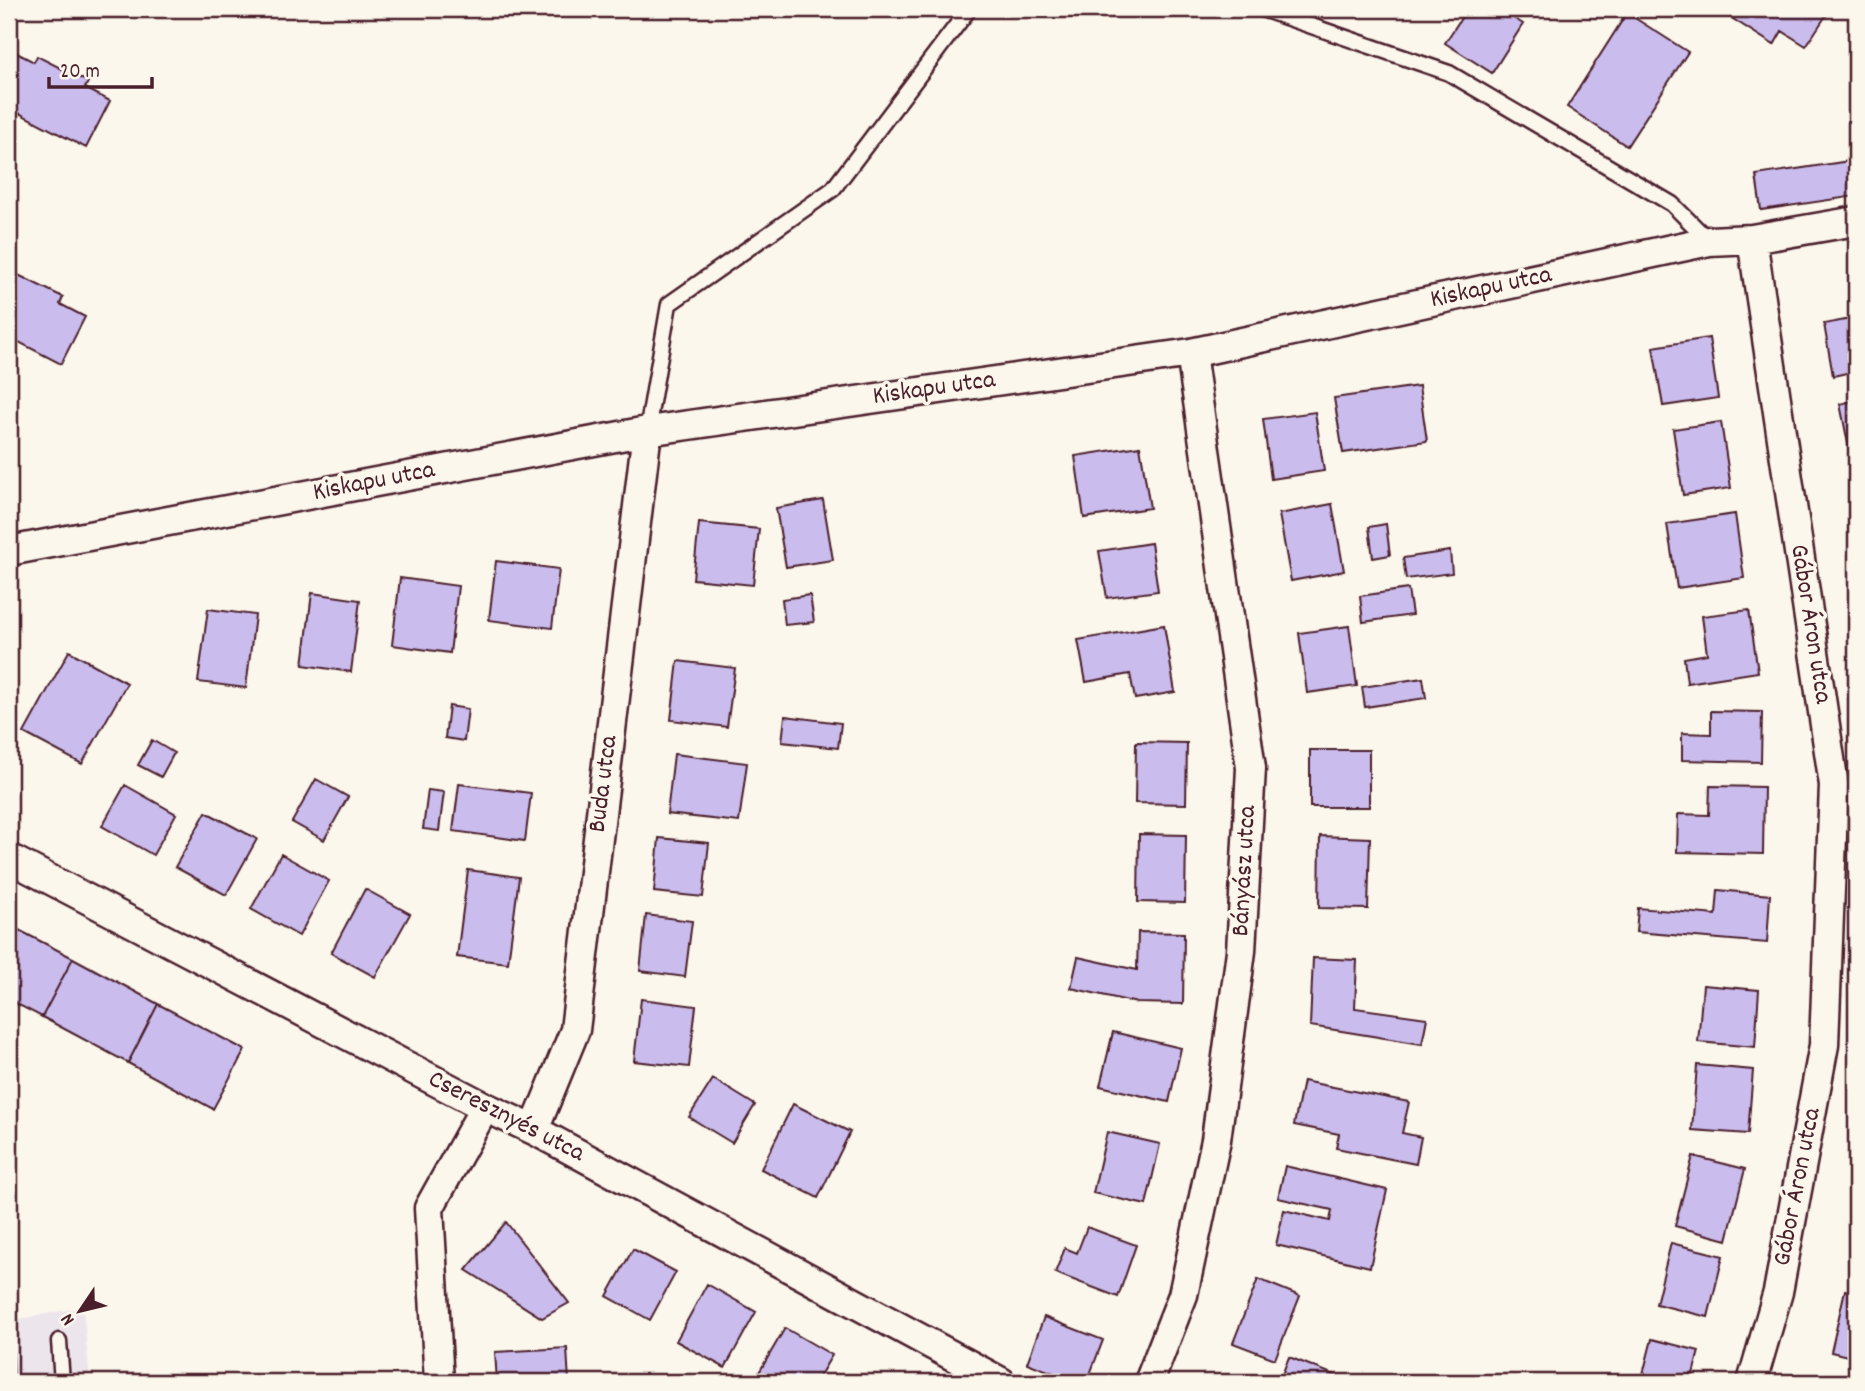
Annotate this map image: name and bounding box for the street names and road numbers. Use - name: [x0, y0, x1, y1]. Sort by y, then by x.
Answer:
- street label: Kiskapu utca: [1427, 257, 1556, 319]
- street label: Kiskapu utca: [870, 362, 998, 416]
- street label: Kiskapu utca: [310, 452, 439, 512]
- street label: Gábor Áron utca: [1779, 542, 1841, 707]
- street label: Buda utca: [580, 733, 628, 835]
- street label: Bányász utca: [1223, 804, 1267, 937]
- street label: Cseresznyés utca: [421, 1062, 591, 1173]
- street label: Gábor Áron utca: [1765, 1104, 1832, 1269]

